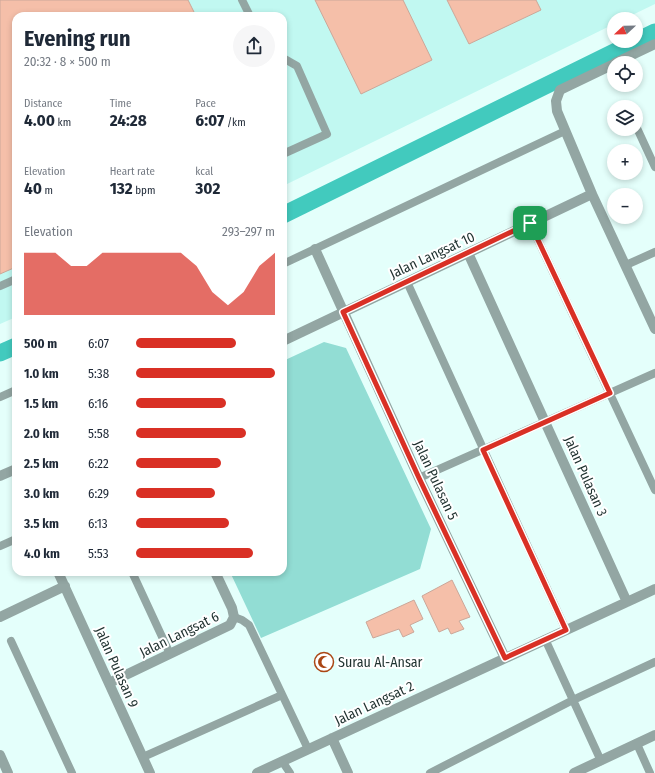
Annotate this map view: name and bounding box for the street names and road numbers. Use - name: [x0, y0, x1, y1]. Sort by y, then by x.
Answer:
- street label: Jalan Langsat 10: [387, 228, 477, 283]
- street label: Jalan Pulasan 3: [560, 433, 611, 519]
- street label: Jalan Pulasan 5: [410, 438, 461, 523]
- street label: Jalan Langsat 6: [137, 608, 222, 661]
- street label: Jalan Pulasan 9: [91, 624, 142, 710]
- street label: Jalan Langsat 2: [332, 678, 416, 729]

